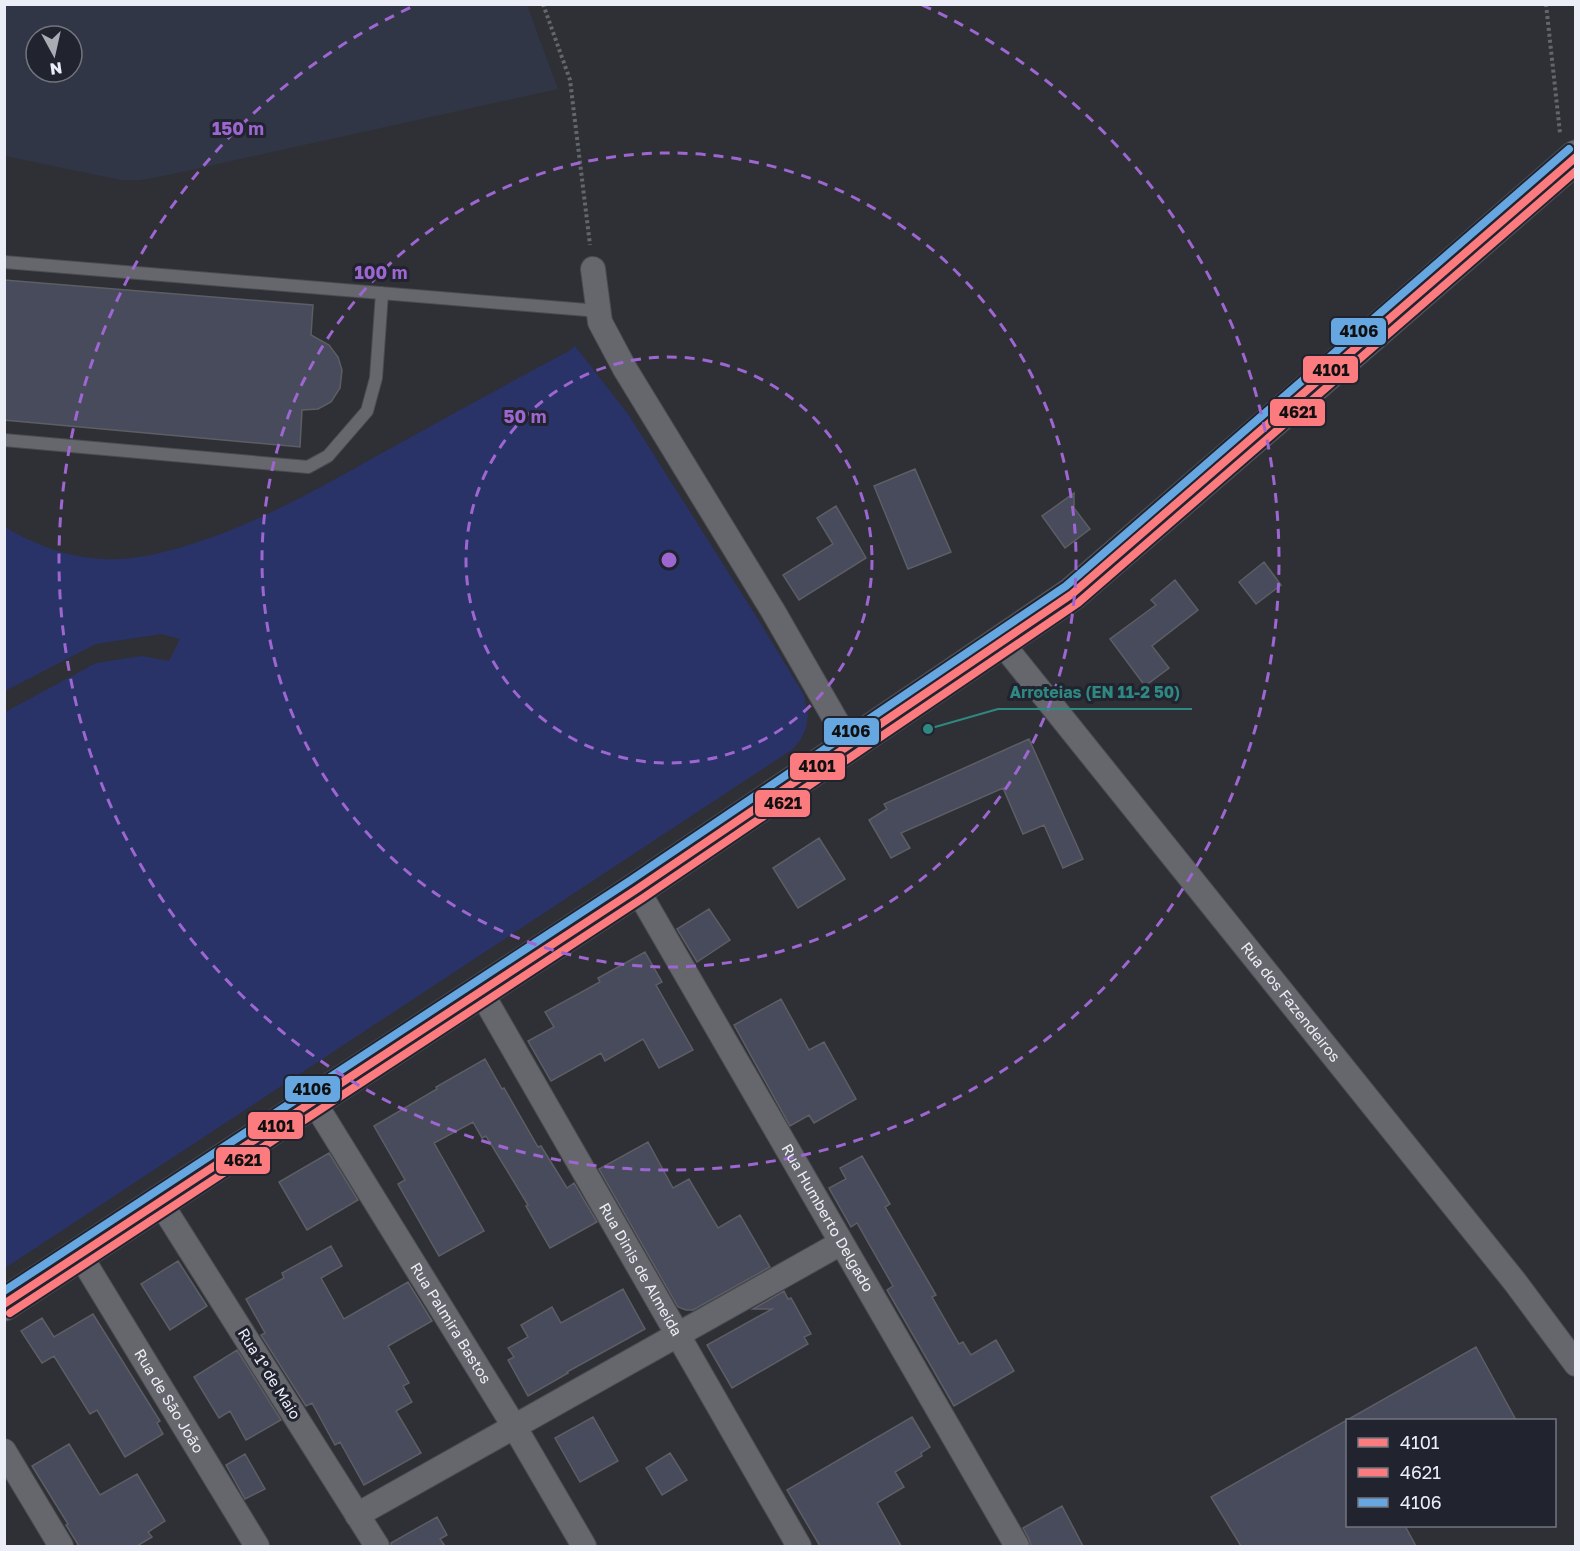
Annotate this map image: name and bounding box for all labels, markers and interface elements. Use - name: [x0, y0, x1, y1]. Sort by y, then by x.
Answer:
- north arrow: [24, 24, 84, 84]
- text: N: [49, 58, 64, 80]
- text: 150 m: [212, 117, 264, 139]
- text: 100 m: [355, 261, 407, 283]
- line badge: 4106: [1330, 317, 1387, 346]
- text: 4106: [1340, 321, 1378, 341]
- line badge: 4101: [1302, 355, 1359, 384]
- text: 4101: [1313, 360, 1349, 380]
- line badge: 4621: [1269, 398, 1326, 427]
- text: 4621: [1279, 402, 1317, 422]
- text: 50 m: [504, 405, 546, 427]
- centre of rings: [659, 550, 679, 570]
- callout: Arroteias (EN 11-2 50): [998, 675, 1192, 709]
- text: Arroteias (EN 11-2 50): [1010, 682, 1180, 702]
- line badge: 4106: [823, 717, 880, 746]
- text: 4106: [832, 721, 870, 741]
- line badge: 4101: [789, 752, 846, 781]
- text: 4101: [799, 756, 835, 776]
- line badge: 4621: [754, 789, 811, 818]
- text: 4621: [764, 793, 802, 813]
- street label: Rua dos Fazendeiros: [1238, 938, 1345, 1065]
- line badge: 4106: [284, 1075, 341, 1103]
- text: 4106: [293, 1079, 331, 1099]
- line badge: 4101: [247, 1111, 304, 1140]
- text: 4101: [258, 1116, 294, 1136]
- street label: Rua Humberto Delgado: [778, 1140, 878, 1295]
- line badge: 4621: [215, 1146, 271, 1175]
- text: 4621: [224, 1150, 262, 1170]
- street label: Rua Dinis de Almeida: [596, 1199, 687, 1339]
- street label: Rua Palmira Bastos: [407, 1259, 496, 1387]
- street label: Rua 1º de Maio: [235, 1325, 305, 1422]
- street label: Rua de São João: [131, 1345, 208, 1456]
- legend: [1346, 1419, 1556, 1527]
- text: 4101: [1400, 1431, 1440, 1453]
- text: 4621: [1400, 1461, 1441, 1483]
- text: 4106: [1400, 1491, 1442, 1513]

